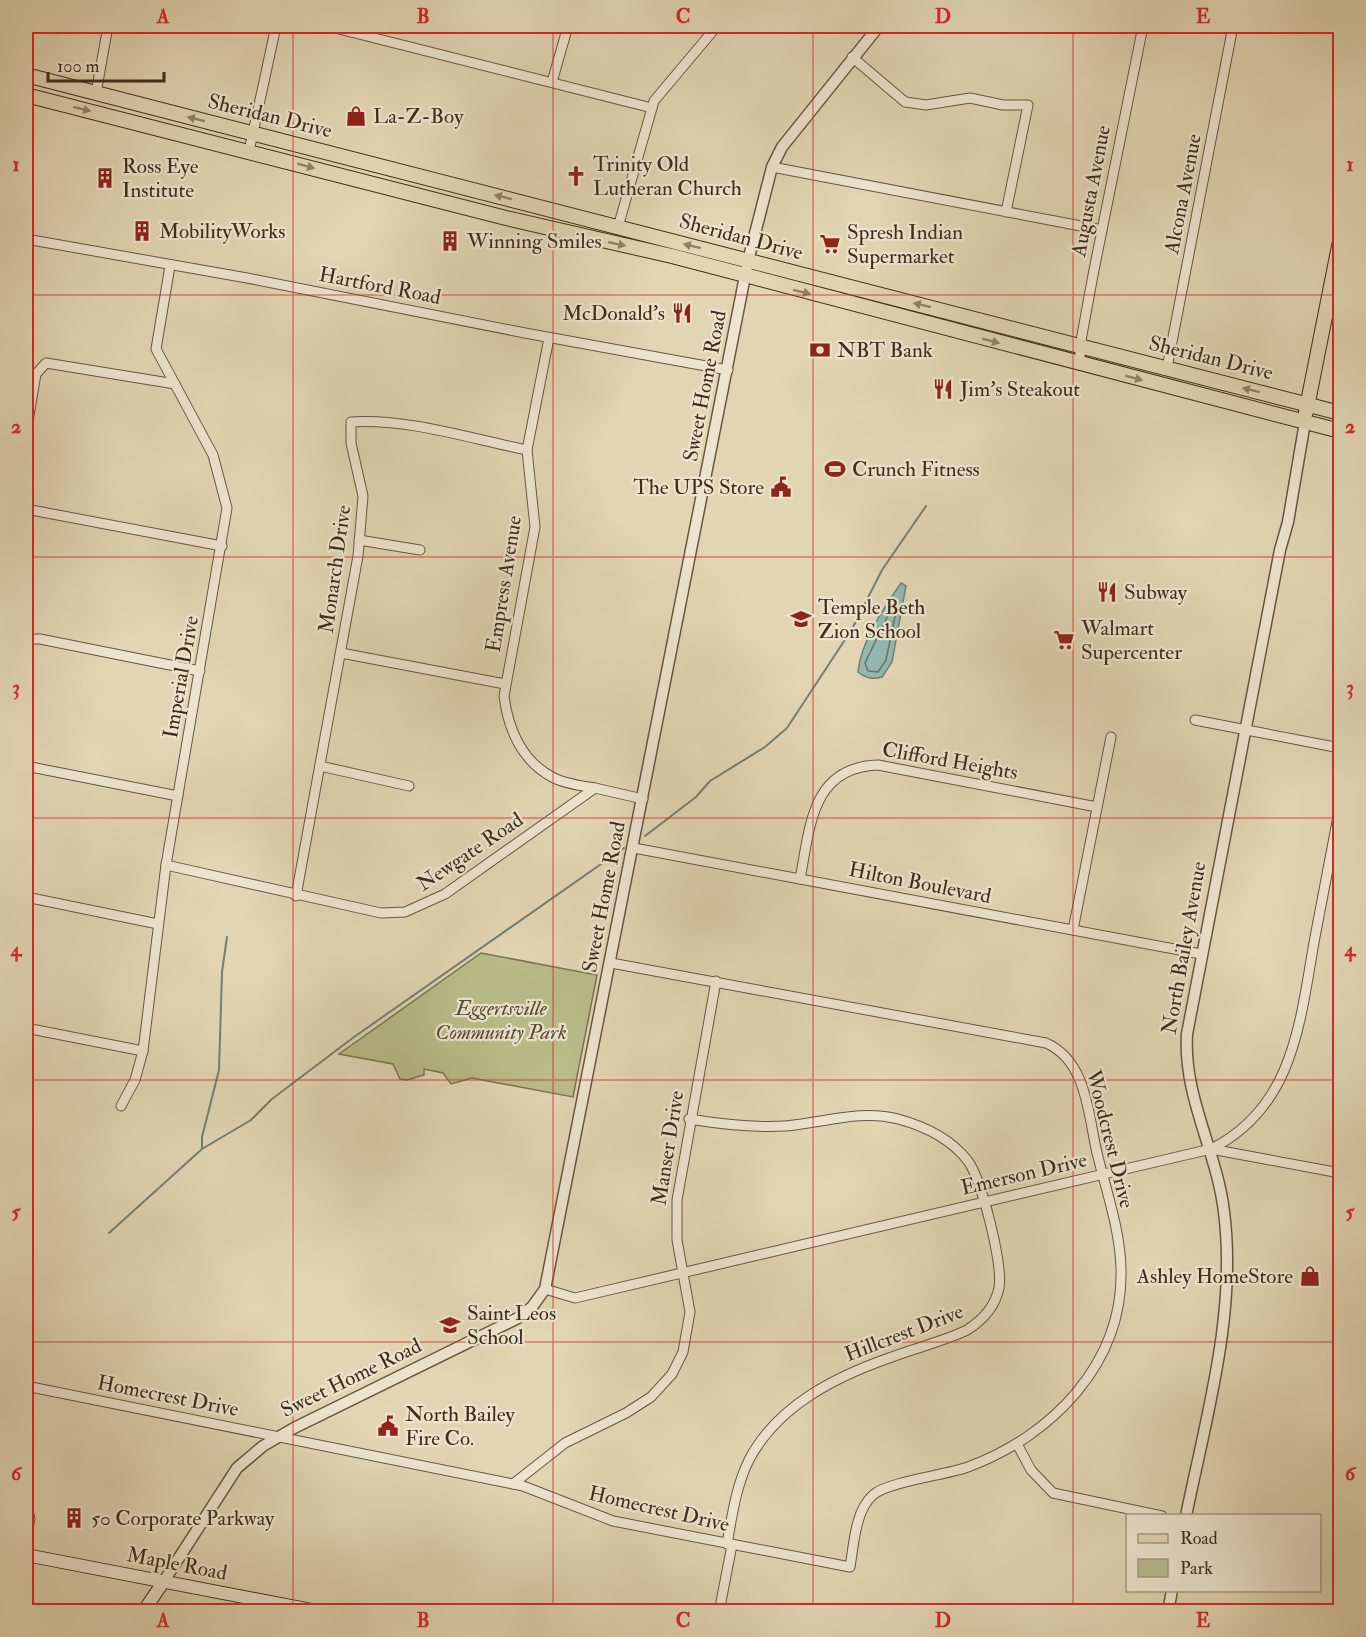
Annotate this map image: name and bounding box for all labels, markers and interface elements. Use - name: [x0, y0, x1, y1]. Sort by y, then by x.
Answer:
- text: A: [156, 4, 170, 29]
- text: B: [416, 4, 430, 29]
- text: C: [676, 4, 690, 29]
- text: D: [935, 4, 951, 29]
- text: E: [1196, 4, 1211, 29]
- scale bar: [48, 45, 164, 83]
- text: 100 m: [57, 55, 100, 78]
- street label: Sheridan Drive: [205, 88, 335, 145]
- place label: La-Z-Boy: [373, 103, 464, 130]
- shop icon: La-Z-Boy: [344, 104, 368, 128]
- one-way arrow: [73, 105, 91, 115]
- one-way arrow: [187, 113, 205, 123]
- street label: Augusta Avenue: [1065, 123, 1117, 260]
- street label: Alcona Avenue: [1158, 131, 1208, 257]
- place label: Trinity Old Lutheran Church: [593, 151, 742, 202]
- text: 1: [12, 152, 20, 177]
- text: 1: [1346, 152, 1354, 177]
- place label: Ross Eye Institute: [122, 153, 199, 204]
- one-way arrow: [297, 161, 315, 171]
- church icon: Trinity Old Lutheran Church: [564, 164, 588, 188]
- building icon: Ross Eye Institute: [93, 166, 117, 190]
- one-way arrow: [494, 192, 512, 202]
- street label: Sheridan Drive: [676, 208, 806, 267]
- place label: MobilityWorks: [159, 218, 285, 245]
- building icon: MobilityWorks: [130, 219, 154, 243]
- place label: Spresh Indian Supermarket: [847, 219, 963, 270]
- place label: Winning Smiles: [466, 228, 602, 255]
- building icon: Winning Smiles: [438, 229, 462, 253]
- supermarket icon: Spresh Indian Supermarket: [818, 232, 842, 256]
- one-way arrow: [608, 240, 627, 249]
- one-way arrow: [683, 240, 701, 250]
- street label: Hartford Road: [317, 261, 444, 311]
- one-way arrow: [793, 287, 811, 297]
- place label: McDonald's: [562, 300, 665, 327]
- one-way arrow: [913, 300, 931, 310]
- restaurant icon: McDonald's: [670, 301, 694, 325]
- street label: Sweet Home Road: [677, 307, 733, 464]
- street label: Sheridan Drive: [1146, 330, 1276, 387]
- one-way arrow: [982, 336, 1000, 346]
- place label: NBT Bank: [837, 337, 933, 364]
- bank icon: NBT Bank: [808, 338, 832, 362]
- one-way arrow: [1125, 374, 1143, 383]
- place label: Jim's Steakout: [959, 376, 1080, 403]
- restaurant icon: Jim's Steakout: [931, 377, 955, 401]
- one-way arrow: [1242, 384, 1260, 394]
- text: 2: [11, 414, 21, 439]
- text: 2: [1345, 414, 1355, 439]
- place label: Crunch Fitness: [852, 456, 980, 483]
- sports icon: Crunch Fitness: [823, 457, 847, 481]
- place label: The UPS Store: [633, 474, 764, 501]
- public building icon: The UPS Store: [769, 475, 793, 499]
- street label: Monarch Drive: [313, 503, 357, 635]
- street label: Empress Avenue: [480, 514, 528, 654]
- place label: Subway: [1124, 579, 1188, 606]
- restaurant icon: Subway: [1095, 580, 1119, 604]
- place label: Temple Beth Zion School: [818, 594, 925, 645]
- school or university icon: Temple Beth Zion School: [789, 607, 813, 631]
- street label: Imperial Drive: [157, 613, 205, 740]
- place label: Walmart Supercenter: [1080, 615, 1182, 666]
- supermarket icon: Walmart Supercenter: [1052, 628, 1076, 652]
- text: 3: [12, 675, 20, 700]
- text: 3: [1346, 675, 1354, 700]
- street label: Clifford Heights: [880, 736, 1020, 786]
- street label: Newgate Road: [412, 806, 529, 898]
- street label: Sweet Home Road: [576, 818, 632, 975]
- street label: Hilton Boulevard: [846, 856, 994, 910]
- street label: North Bailey Avenue: [1156, 859, 1213, 1037]
- text: 4: [10, 937, 23, 962]
- text: 4: [1344, 937, 1357, 962]
- park label: Eggertsville Community Park: [435, 995, 567, 1046]
- street label: Woodcrest Drive: [1080, 1066, 1140, 1211]
- street label: Manser Drive: [646, 1088, 690, 1207]
- street label: Emerson Drive: [958, 1146, 1090, 1202]
- text: 5: [12, 1199, 22, 1224]
- text: 5: [1346, 1199, 1356, 1224]
- place label: Ashley HomeStore: [1136, 1263, 1293, 1290]
- shop icon: Ashley HomeStore: [1298, 1264, 1322, 1288]
- street label: Hillcrest Drive: [841, 1298, 967, 1368]
- place label: Saint Leos School: [467, 1300, 556, 1351]
- school or university icon: Saint Leos School: [438, 1313, 462, 1337]
- street label: Sweet Home Road: [276, 1332, 426, 1424]
- street label: Homecrest Drive: [95, 1369, 241, 1423]
- place label: North Bailey Fire Co.: [405, 1401, 516, 1452]
- public building icon: North Bailey Fire Co.: [376, 1414, 400, 1438]
- text: 6: [11, 1461, 23, 1486]
- text: 6: [1345, 1461, 1357, 1486]
- street label: Homecrest Drive: [586, 1480, 732, 1538]
- place label: 50 Corporate Parkway: [91, 1505, 275, 1532]
- building icon: 50 Corporate Parkway: [62, 1506, 86, 1530]
- legend: [1126, 1514, 1321, 1592]
- text: Road: [1180, 1527, 1218, 1550]
- street label: Maple Road: [125, 1541, 230, 1587]
- text: Park: [1180, 1557, 1213, 1580]
- text: A: [156, 1608, 170, 1633]
- text: B: [416, 1608, 430, 1633]
- text: C: [676, 1608, 690, 1633]
- text: D: [935, 1608, 951, 1633]
- text: E: [1196, 1608, 1211, 1633]

